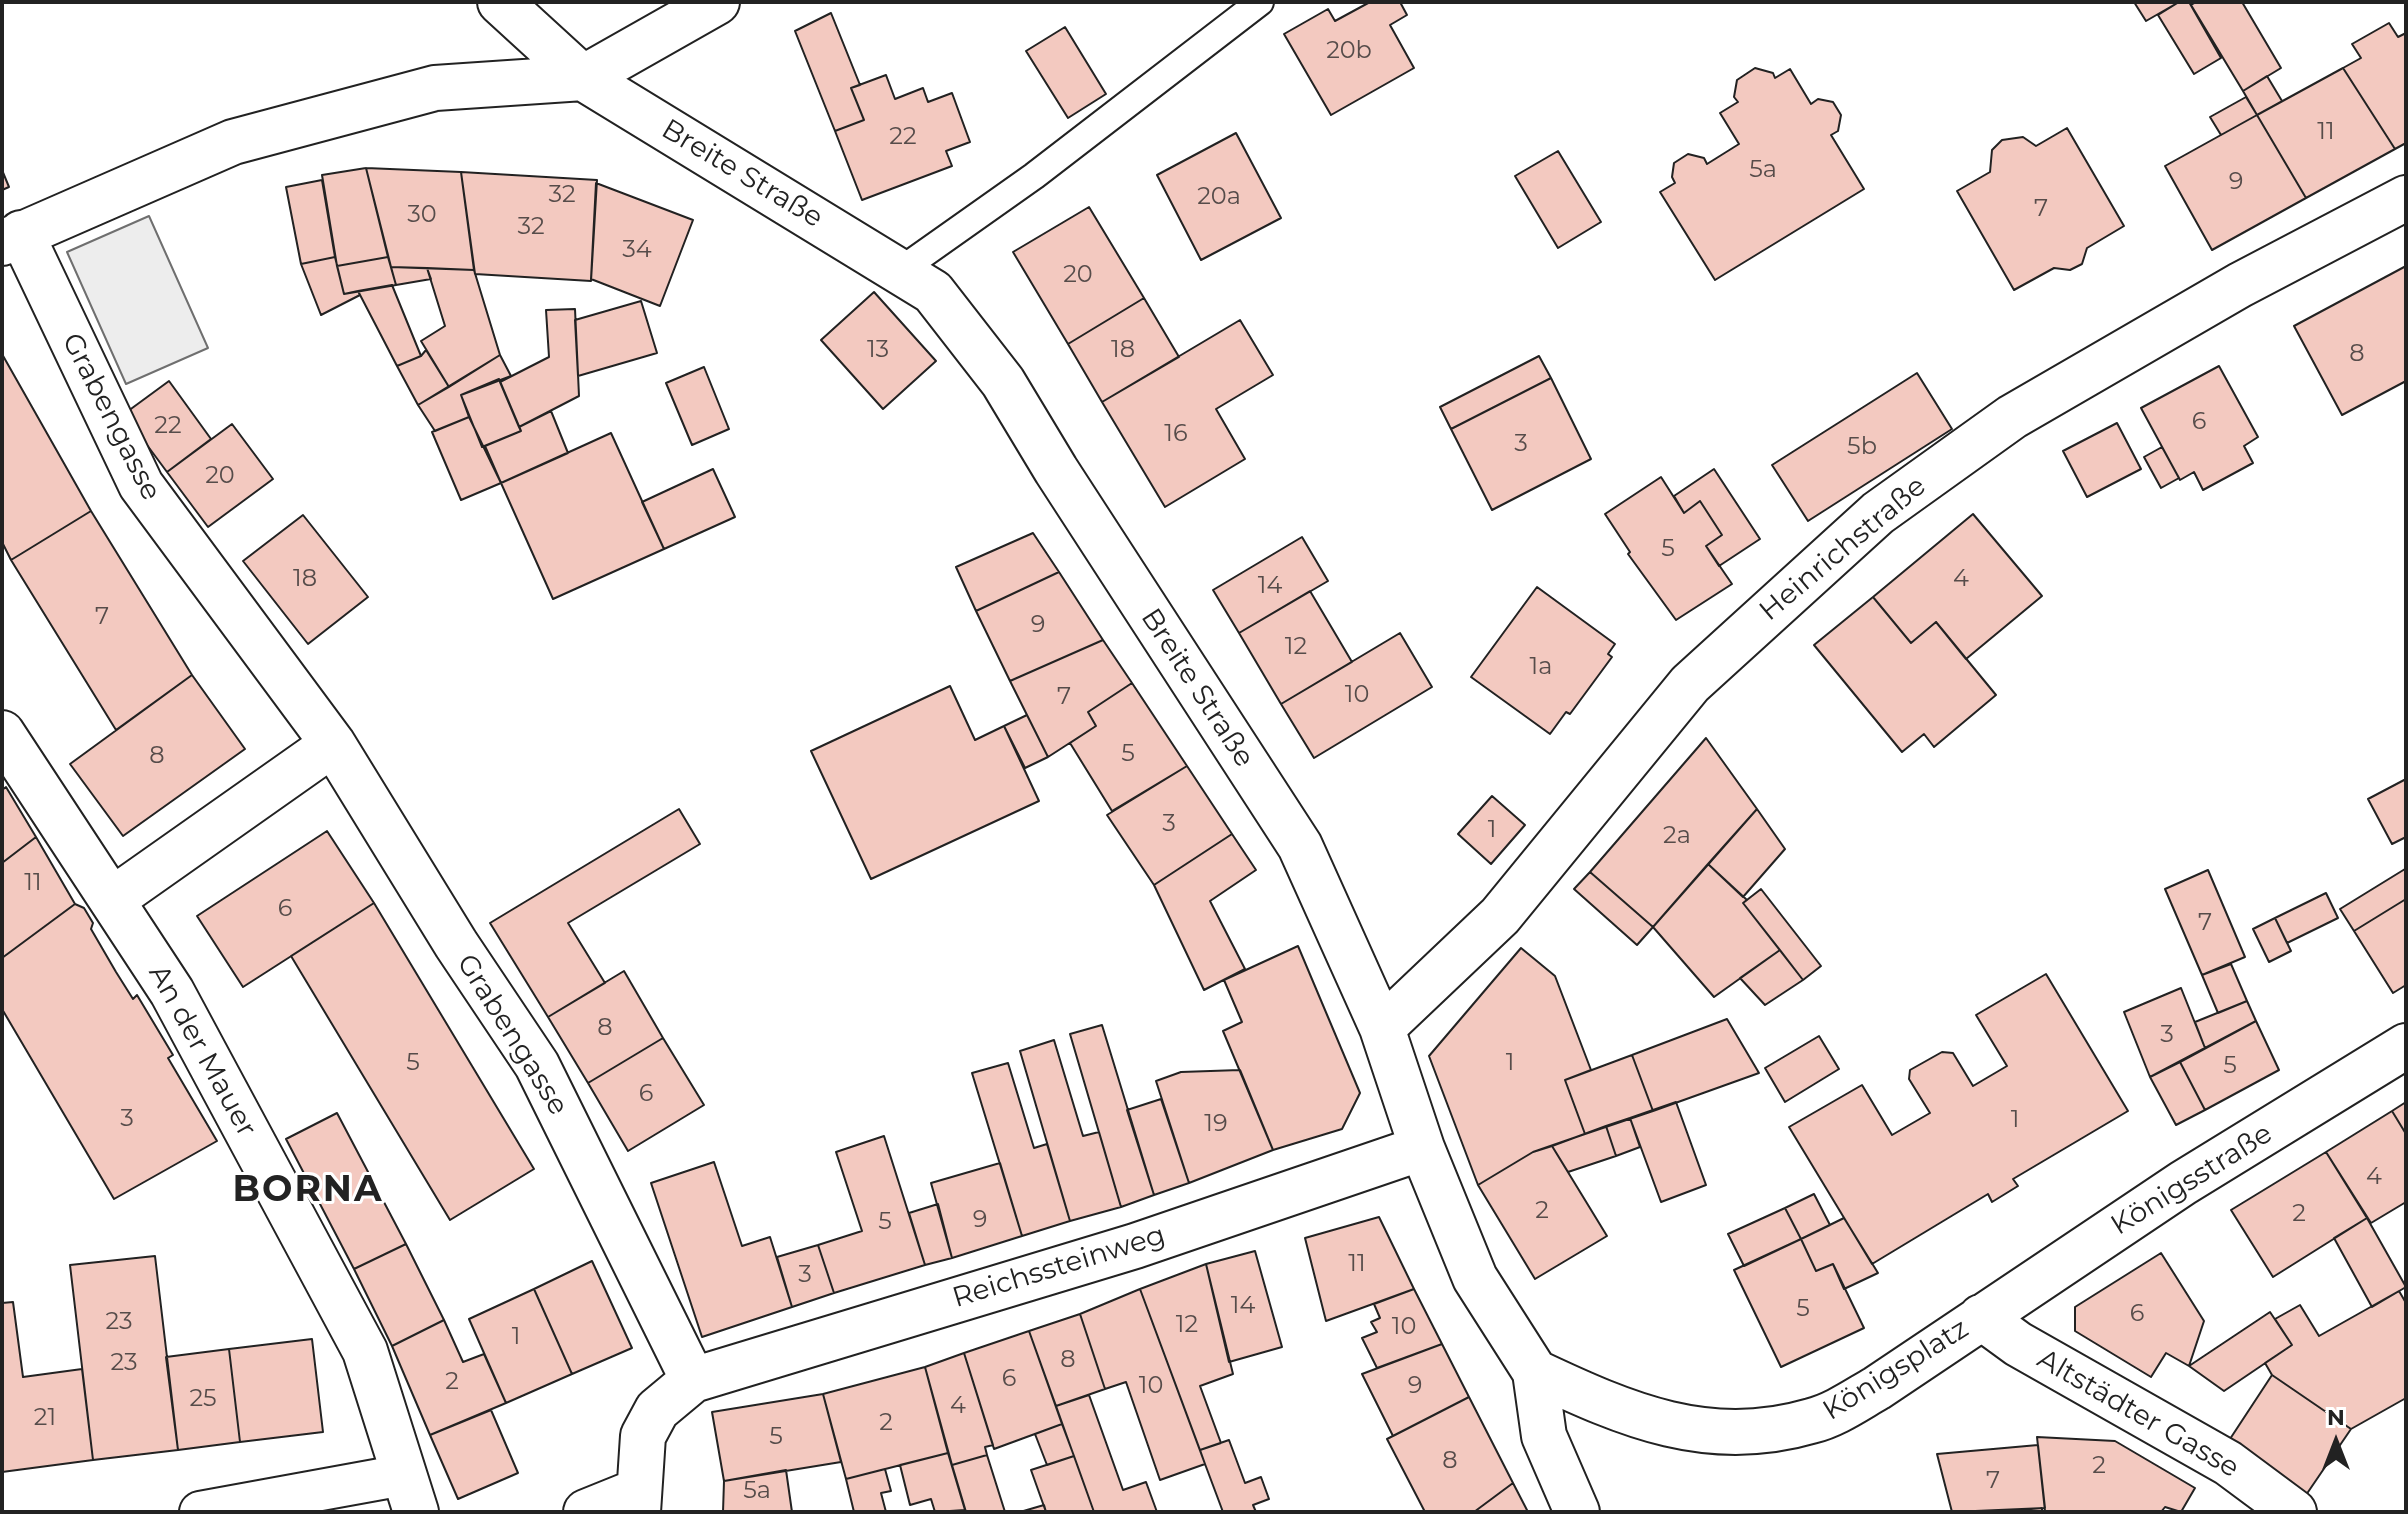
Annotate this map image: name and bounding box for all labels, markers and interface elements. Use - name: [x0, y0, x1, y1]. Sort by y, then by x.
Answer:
- house number: 20b: [1326, 37, 1372, 65]
- street label: Breite Straße: [655, 113, 829, 235]
- house number: 11: [2317, 118, 2335, 146]
- house number: 22: [889, 123, 917, 151]
- house number: 5a: [1749, 156, 1777, 184]
- house number: 9: [2229, 168, 2243, 196]
- house number: 32: [548, 181, 576, 209]
- house number: 20a: [1197, 183, 1241, 211]
- house number: 7: [2034, 195, 2048, 223]
- house number: 30: [407, 201, 437, 229]
- house number: 32: [517, 213, 545, 241]
- house number: 34: [622, 236, 652, 264]
- house number: 20: [1063, 261, 1093, 289]
- street label: Grabengasse: [54, 328, 168, 506]
- house number: 13: [867, 336, 889, 364]
- house number: 18: [1111, 336, 1135, 364]
- house number: 8: [2349, 340, 2365, 368]
- house number: 6: [2192, 408, 2206, 436]
- house number: 22: [154, 412, 182, 440]
- house number: 16: [1164, 420, 1188, 448]
- house number: 3: [1514, 430, 1528, 458]
- house number: 5b: [1847, 433, 1877, 461]
- house number: 20: [205, 462, 235, 490]
- street label: Heinrichstraße: [1753, 470, 1933, 628]
- house number: 5: [1661, 535, 1675, 563]
- house number: 18: [293, 565, 317, 593]
- house number: 4: [1953, 565, 1969, 593]
- house number: 14: [1258, 572, 1282, 600]
- street label: Breite Straße: [1133, 602, 1261, 774]
- house number: 7: [95, 603, 109, 631]
- house number: 9: [1031, 611, 1045, 639]
- house number: 12: [1285, 633, 1307, 661]
- house number: 1a: [1530, 653, 1552, 681]
- house number: 10: [1345, 681, 1369, 709]
- house number: 7: [1057, 683, 1071, 711]
- house number: 5: [1121, 740, 1135, 768]
- house number: 8: [149, 742, 165, 770]
- house number: 3: [1162, 810, 1176, 838]
- house number: 1: [1488, 816, 1496, 844]
- house number: 2a: [1663, 822, 1691, 850]
- house number: 11: [24, 869, 42, 897]
- house number: 6: [278, 895, 292, 923]
- house number: 7: [2198, 909, 2212, 937]
- street label: Grabengasse: [449, 948, 575, 1122]
- street label: An der Mauer: [141, 959, 263, 1143]
- house number: 8: [597, 1014, 613, 1042]
- house number: 3: [2160, 1021, 2174, 1049]
- house number: 5: [406, 1049, 420, 1077]
- house number: 1: [1506, 1049, 1514, 1077]
- house number: 5: [2223, 1052, 2237, 1080]
- house number: 6: [639, 1080, 653, 1108]
- house number: 3: [120, 1105, 134, 1133]
- house number: 1: [2011, 1106, 2019, 1134]
- house number: 19: [1204, 1110, 1228, 1138]
- street label: Königsstraße: [2105, 1117, 2279, 1243]
- house number: 4: [2366, 1163, 2382, 1191]
- district label: BORNA: [232, 1168, 384, 1212]
- house number: 2: [1535, 1197, 1549, 1225]
- house number: 2: [2292, 1200, 2306, 1228]
- house number: 9: [973, 1206, 987, 1234]
- house number: 5: [878, 1208, 892, 1236]
- street label: Reichssteinweg: [949, 1219, 1169, 1315]
- house number: 11: [1348, 1250, 1366, 1278]
- house number: 3: [798, 1261, 812, 1289]
- house number: 14: [1231, 1292, 1255, 1320]
- house number: 5: [1796, 1295, 1810, 1323]
- house number: 6: [2130, 1300, 2144, 1328]
- house number: 23: [105, 1308, 133, 1336]
- house number: 12: [1176, 1311, 1198, 1339]
- street label: Königsplatz: [1817, 1312, 1975, 1428]
- house number: 10: [1392, 1313, 1416, 1341]
- house number: 1: [512, 1323, 520, 1351]
- street label: Altstädter Gasse: [2031, 1343, 2245, 1485]
- house number: 8: [1060, 1346, 1076, 1374]
- house number: 23: [110, 1349, 138, 1377]
- house number: 6: [1002, 1365, 1016, 1393]
- house number: 2: [445, 1368, 459, 1396]
- house number: 10: [1139, 1372, 1163, 1400]
- house number: 9: [1408, 1372, 1422, 1400]
- house number: 25: [189, 1385, 217, 1413]
- house number: 4: [950, 1392, 966, 1420]
- north arrow: [2296, 1402, 2376, 1482]
- house number: 21: [34, 1404, 56, 1432]
- text: N: [2327, 1404, 2345, 1431]
- house number: 2: [879, 1409, 893, 1437]
- house number: 5: [769, 1423, 783, 1451]
- house number: 8: [1442, 1447, 1458, 1475]
- house number: 2: [2092, 1452, 2106, 1480]
- house number: 7: [1986, 1467, 2000, 1495]
- house number: 5a: [743, 1477, 771, 1505]

